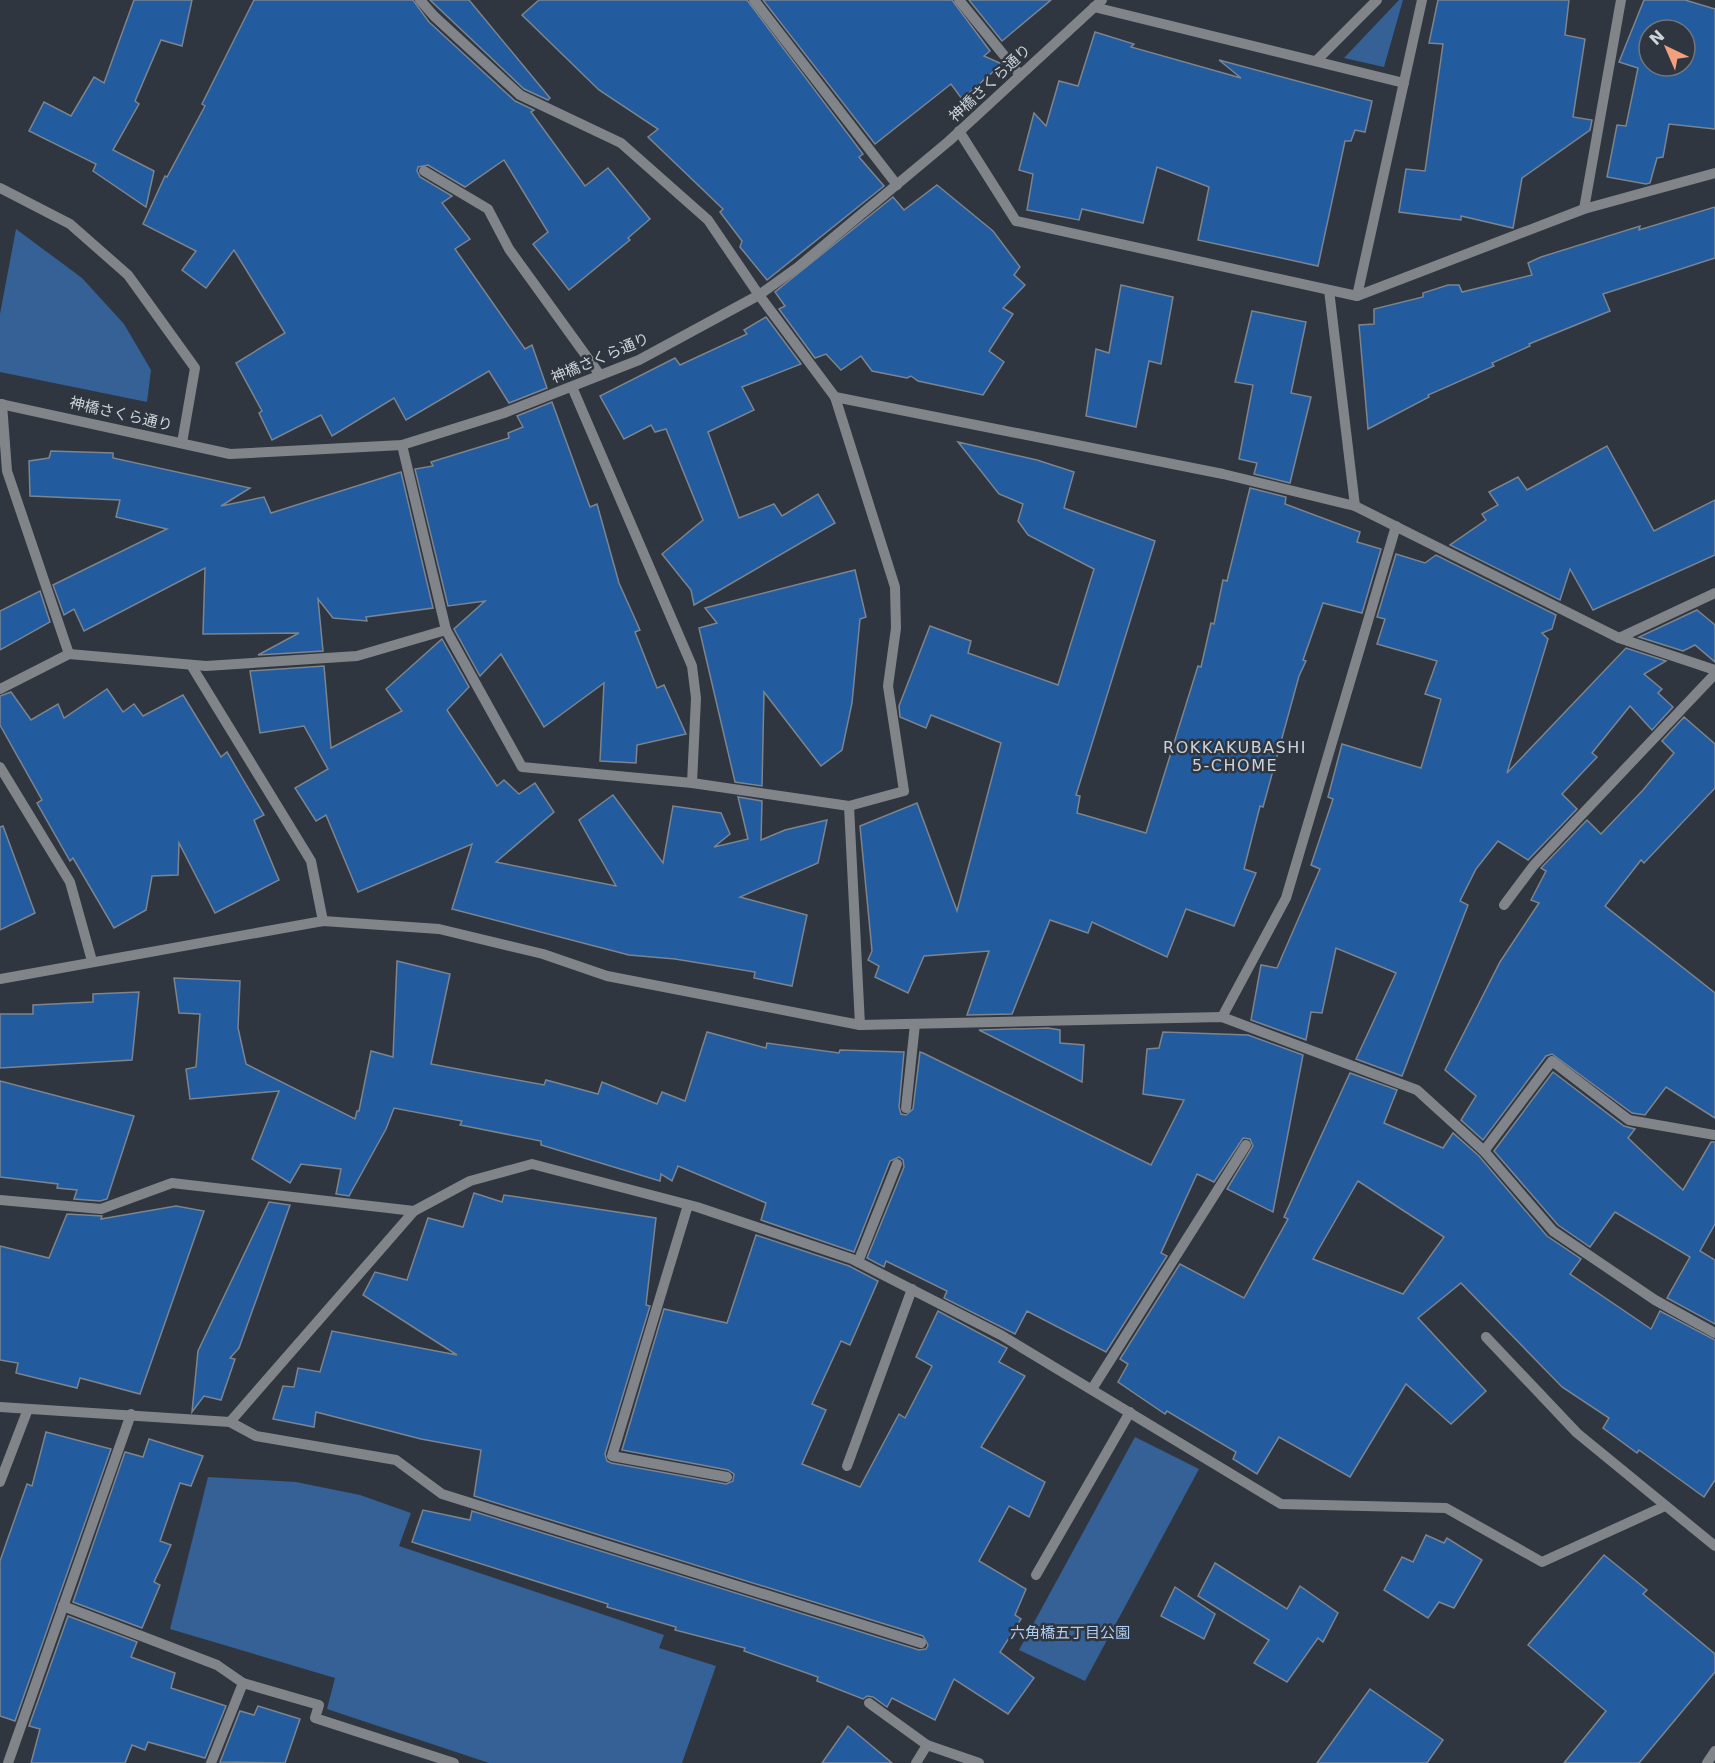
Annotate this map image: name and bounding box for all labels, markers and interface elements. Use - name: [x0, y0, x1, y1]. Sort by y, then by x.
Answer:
- north arrow: [1637, 18, 1697, 78]
- text: N: [1646, 26, 1668, 49]
- street label: 神橋さくら通り: [945, 41, 1035, 125]
- street label: 神橋さくら通り: [548, 329, 652, 387]
- street label: 神橋さくら通り: [68, 393, 174, 435]
- district label: ROKKAKUBASHI 5-CHOME: [1163, 738, 1307, 775]
- park label: 六角橋五丁目公園: [1010, 1624, 1130, 1642]

